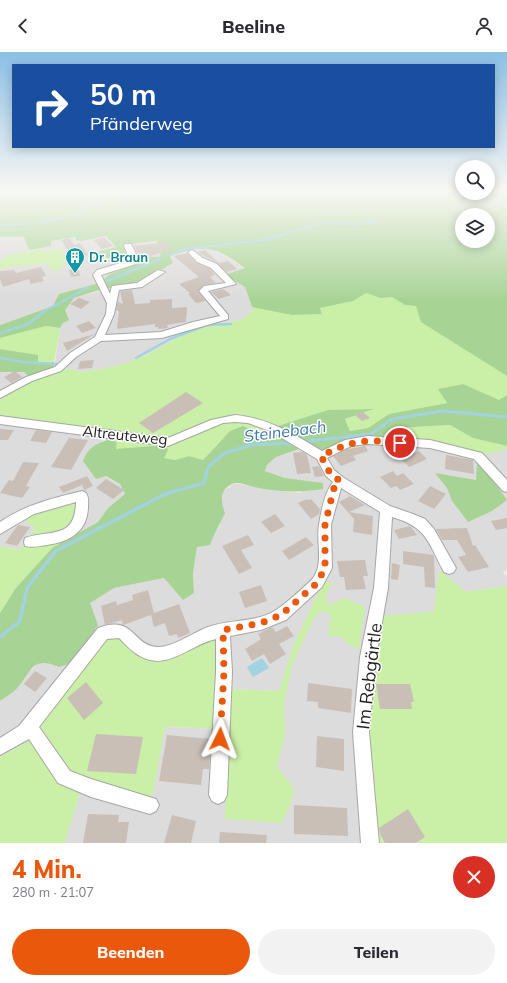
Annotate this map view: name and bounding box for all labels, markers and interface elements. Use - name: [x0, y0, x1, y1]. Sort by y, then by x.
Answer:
- icon: back: [12, 15, 34, 37]
- text: Beeline: [222, 15, 285, 38]
- icon: person: [473, 15, 495, 37]
- text: 50 m: [90, 77, 156, 112]
- icon: right: [24, 80, 76, 132]
- text: Pfänderweg: [90, 112, 193, 135]
- map controls: [455, 160, 495, 248]
- button: search: [455, 160, 495, 200]
- button: layers: [455, 208, 495, 248]
- building icon: Dr. Braun: [64, 246, 86, 274]
- place label: Dr. Braun: [89, 249, 148, 265]
- water label: Steinebach: [243, 416, 327, 446]
- street label: Altreuteweg: [82, 421, 168, 449]
- pin: [383, 426, 417, 460]
- icon: arrive: [389, 432, 411, 454]
- street label: Im Rebgärtle: [351, 621, 387, 731]
- position arrow: [199, 718, 241, 760]
- text: 4 Min.: [12, 854, 82, 884]
- button: close: [453, 856, 495, 898]
- text: 280 m · 21:07: [12, 884, 94, 900]
- button: Beenden: [12, 929, 250, 975]
- button: Teilen: [258, 929, 495, 975]

